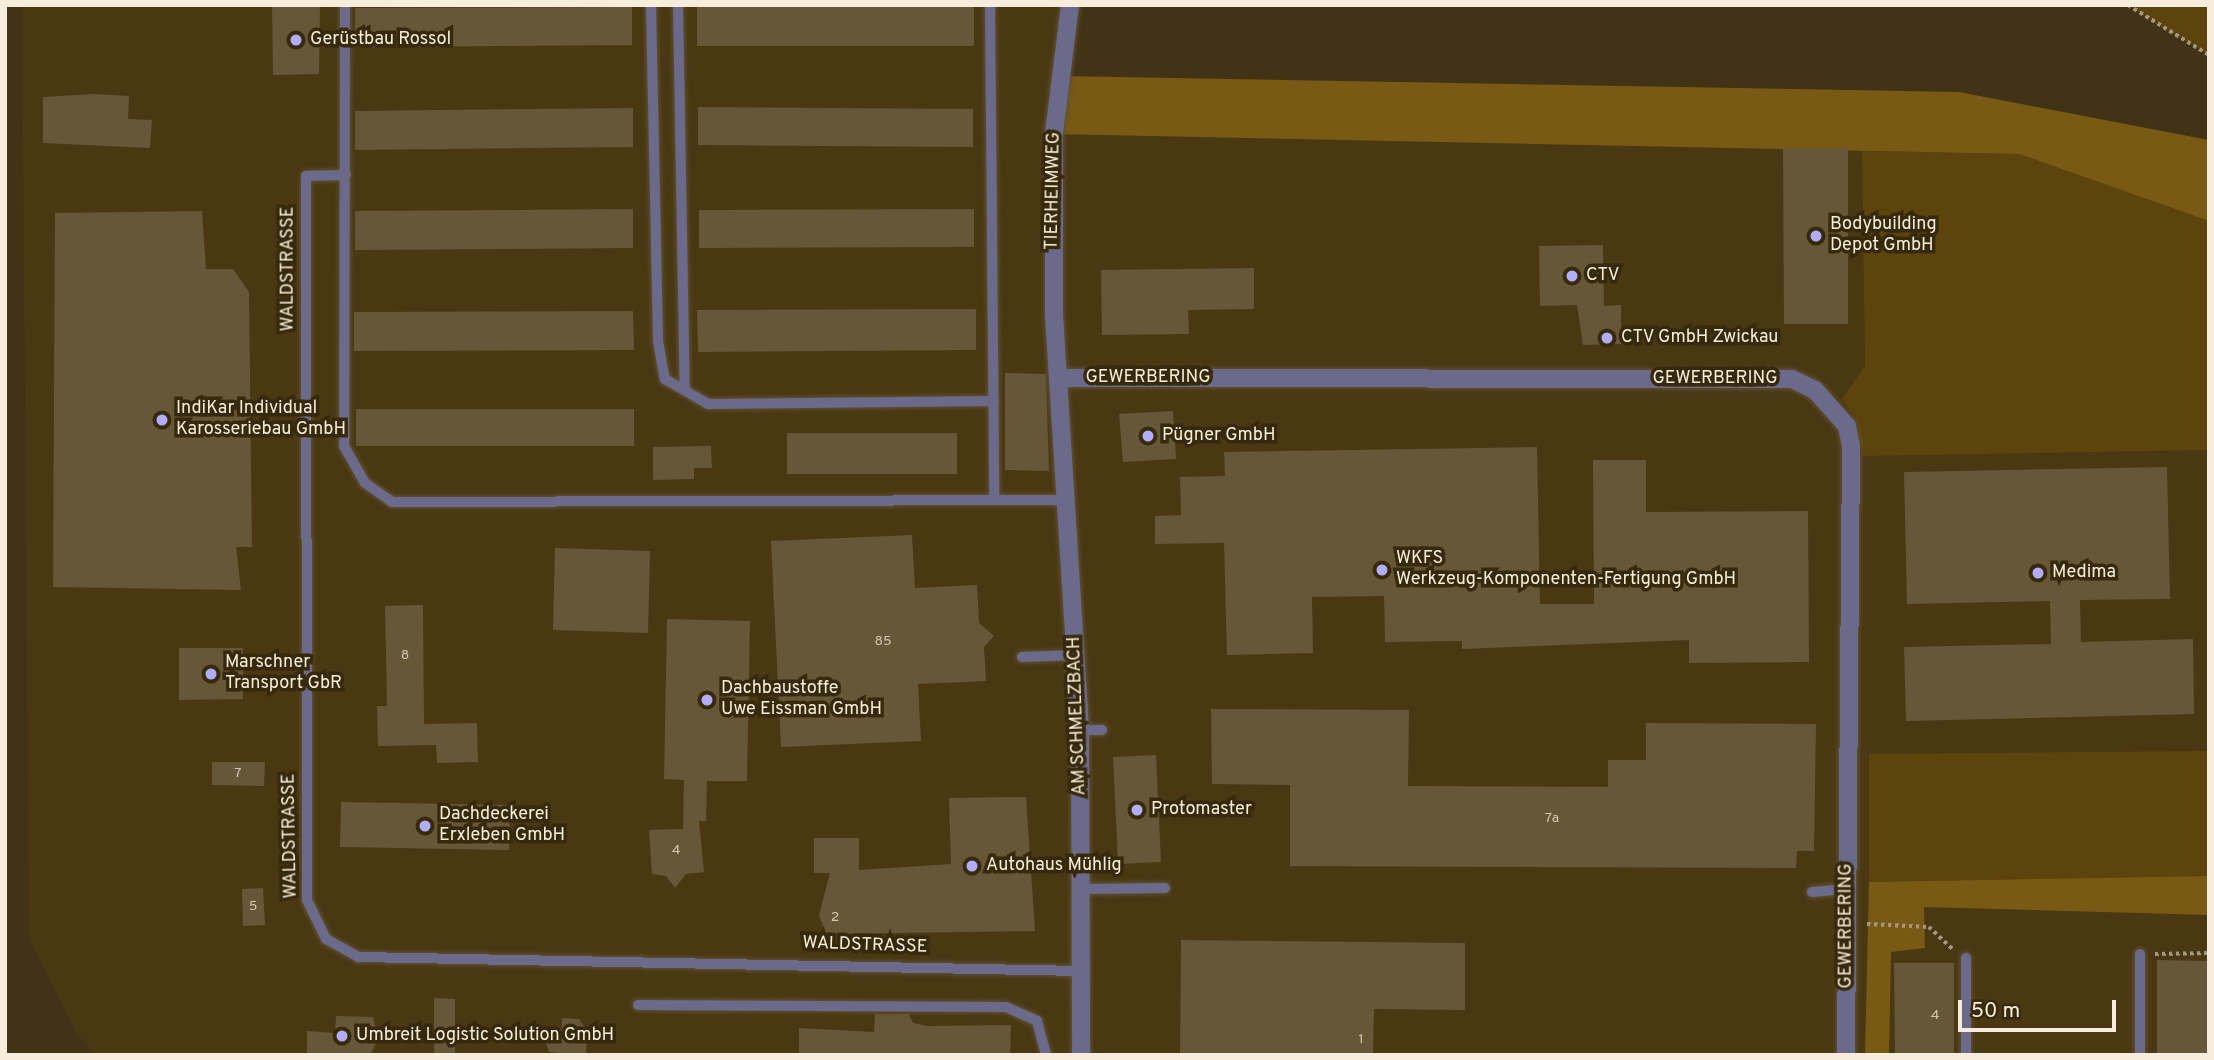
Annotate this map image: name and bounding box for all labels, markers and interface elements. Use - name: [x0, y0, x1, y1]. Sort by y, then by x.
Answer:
- place label: Gerüstbau Rossol: [310, 29, 451, 51]
- marker: Gerüstbau Rossol: [288, 32, 304, 48]
- street label: TIERHEIMWEG: [1042, 132, 1066, 250]
- street label: WALDSTRASSE: [278, 206, 300, 332]
- place label: Bodybuilding Depot GmbH: [1830, 215, 1937, 258]
- marker: Bodybuilding Depot GmbH: [1808, 228, 1824, 244]
- place label: CTV: [1586, 265, 1620, 287]
- marker: CTV: [1564, 268, 1580, 284]
- place label: CTV GmbH Zwickau: [1621, 327, 1779, 349]
- marker: CTV GmbH Zwickau: [1599, 330, 1615, 346]
- street label: GEWERBERING: [1085, 367, 1211, 389]
- street label: GEWERBERING: [1652, 368, 1778, 390]
- place label: IndiKar Individual Karosseriebau GmbH: [176, 399, 346, 442]
- marker: IndiKar Individual Karosseriebau GmbH: [154, 412, 170, 428]
- place label: Pügner GmbH: [1162, 425, 1276, 447]
- marker: Pügner GmbH: [1140, 428, 1156, 444]
- place label: WKFS Werkzeug-Komponenten-Fertigung GmbH: [1396, 549, 1736, 592]
- marker: WKFS Werkzeug-Komponenten-Fertigung GmbH: [1374, 562, 1390, 578]
- place label: Medima: [2052, 562, 2116, 584]
- marker: Medima: [2030, 565, 2046, 581]
- house number: 85: [874, 634, 892, 650]
- street label: AM SCHMELZBACH: [1064, 636, 1092, 796]
- house number: 8: [401, 648, 409, 664]
- place label: Marschner Transport GbR: [225, 653, 342, 696]
- marker: Marschner Transport GbR: [203, 666, 219, 682]
- place label: Dachbaustoffe Uwe Eissman GmbH: [721, 679, 882, 722]
- marker: Dachbaustoffe Uwe Eissman GmbH: [699, 692, 715, 708]
- house number: 7: [234, 766, 242, 782]
- street label: WALDSTRASSE: [279, 773, 303, 899]
- place label: Protomaster: [1151, 799, 1252, 821]
- marker: Protomaster: [1129, 802, 1145, 818]
- place label: Dachdeckerei Erxleben GmbH: [439, 805, 565, 848]
- house number: 7a: [1545, 811, 1559, 827]
- marker: Dachdeckerei Erxleben GmbH: [417, 818, 433, 834]
- house number: 4: [672, 843, 680, 859]
- place label: Autohaus Mühlig: [986, 855, 1122, 877]
- marker: Autohaus Mühlig: [964, 858, 980, 874]
- street label: GEWERBERING: [1836, 863, 1858, 989]
- house number: 5: [249, 899, 257, 915]
- house number: 2: [831, 910, 839, 926]
- street label: WALDSTRASSE: [802, 933, 928, 959]
- scale bar: [1962, 986, 2120, 1030]
- text: 50 m: [1971, 998, 2020, 1025]
- house number: 4: [1931, 1008, 1939, 1024]
- place label: Umbreit Logistic Solution GmbH: [356, 1025, 614, 1047]
- marker: Umbreit Logistic Solution GmbH: [334, 1028, 350, 1044]
- house number: 1: [1358, 1032, 1364, 1048]

